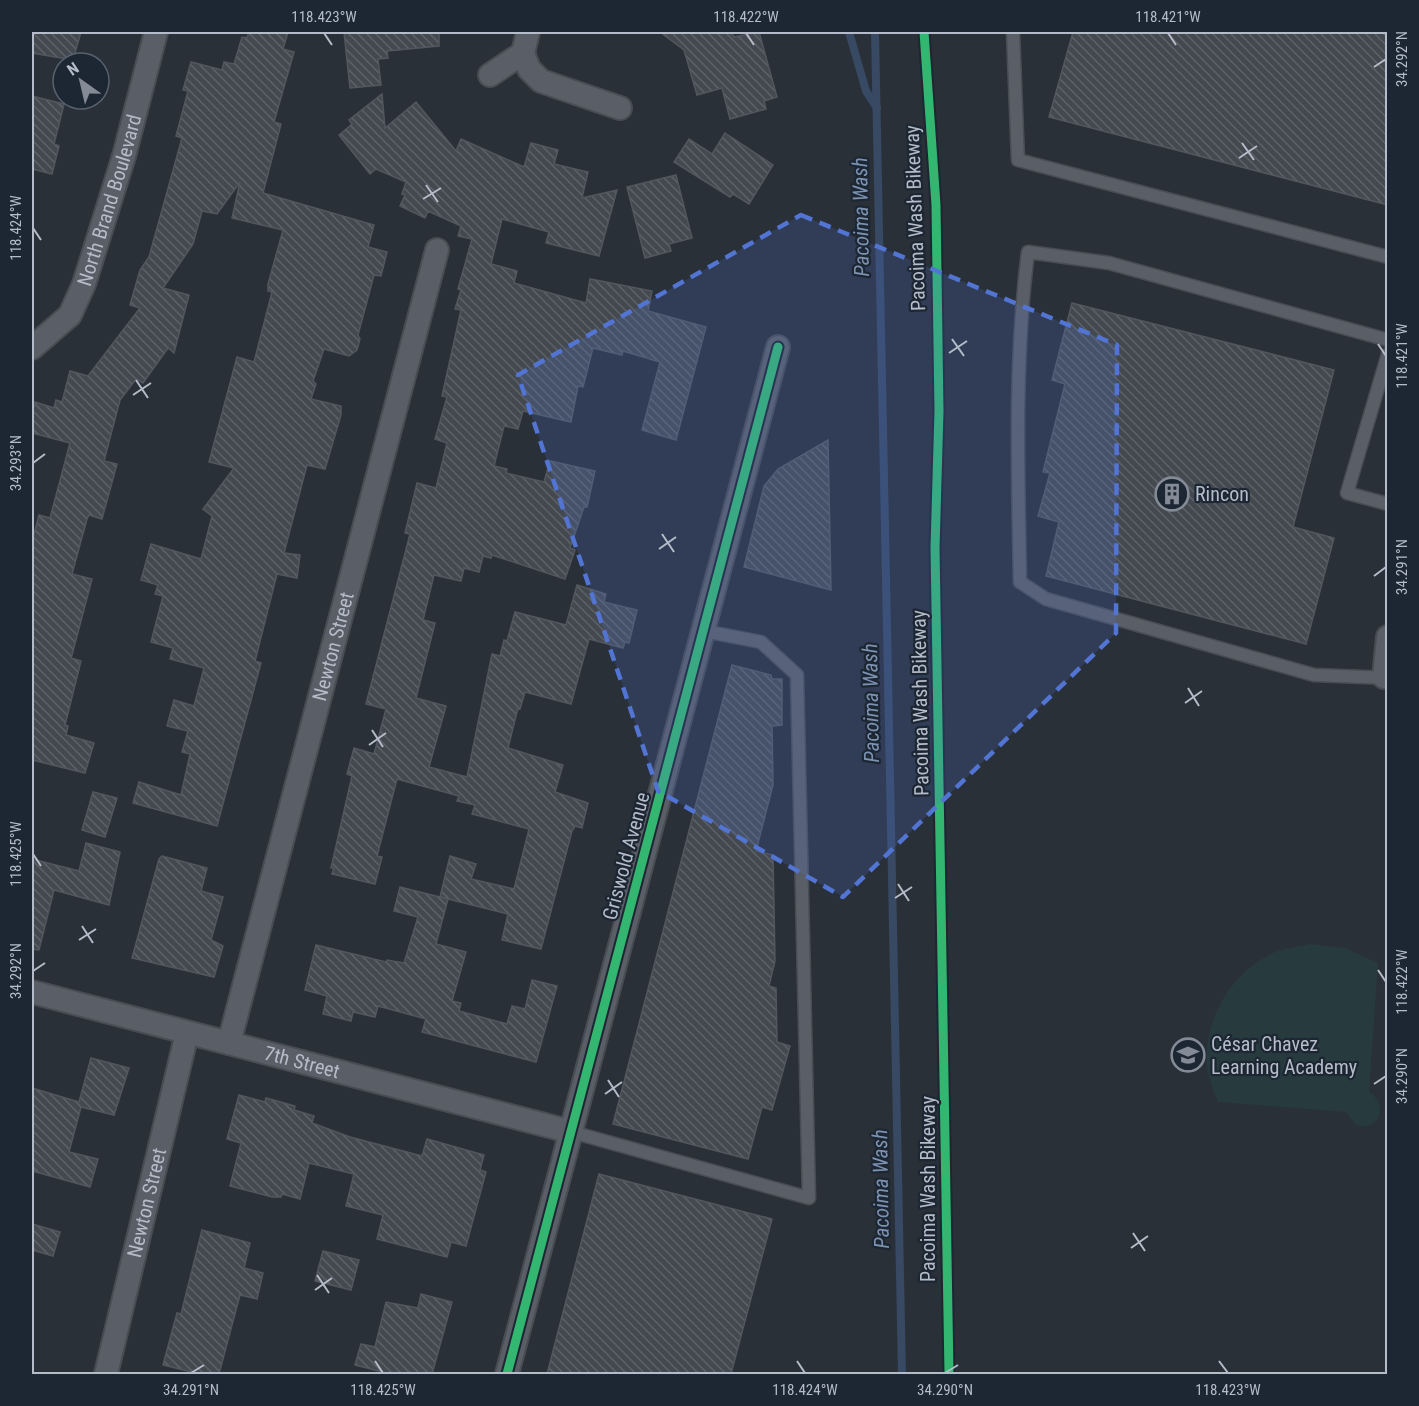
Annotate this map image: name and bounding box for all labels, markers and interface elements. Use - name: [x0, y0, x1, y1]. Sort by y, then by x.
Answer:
- text: 118.423°W: [291, 8, 357, 26]
- text: 118.422°W: [713, 8, 779, 26]
- text: 118.421°W: [1135, 8, 1201, 26]
- text: 34.292°N: [1393, 31, 1411, 87]
- north arrow: [51, 51, 111, 111]
- text: N: [64, 58, 82, 80]
- street label: North Brand Boulevard: [72, 112, 146, 289]
- street label: Pacoima Wash Bikeway: [900, 125, 930, 311]
- water label: Pacoima Wash: [848, 157, 874, 277]
- text: 118.424°W: [7, 195, 25, 261]
- text: 118.421°W: [1393, 323, 1411, 389]
- text: 34.293°N: [7, 435, 25, 491]
- building icon: Rincon: [1154, 476, 1190, 512]
- place label: Rincon: [1195, 482, 1249, 506]
- text: 34.291°N: [1393, 539, 1411, 595]
- street label: Newton Street: [307, 589, 359, 703]
- street label: Pacoima Wash Bikeway: [906, 610, 934, 796]
- water label: Pacoima Wash: [858, 643, 884, 763]
- street label: Griswold Avenue: [597, 789, 655, 923]
- text: 118.425°W: [7, 821, 25, 887]
- text: 34.292°N: [7, 943, 25, 999]
- text: 118.422°W: [1393, 949, 1411, 1015]
- place label: César Chavez Learning Academy: [1211, 1032, 1357, 1079]
- school or university icon: César Chavez Learning Academy: [1170, 1037, 1206, 1073]
- street label: 7th Street: [262, 1041, 342, 1083]
- text: 34.290°N: [1393, 1048, 1411, 1104]
- street label: Pacoima Wash Bikeway: [916, 1096, 940, 1282]
- water label: Pacoima Wash: [868, 1129, 894, 1249]
- street label: Newton Street: [122, 1146, 171, 1260]
- text: 34.291°N: [163, 1381, 219, 1399]
- text: 118.425°W: [350, 1381, 416, 1399]
- text: 118.424°W: [772, 1381, 838, 1399]
- text: 34.290°N: [917, 1381, 973, 1399]
- text: 118.423°W: [1195, 1381, 1261, 1399]

